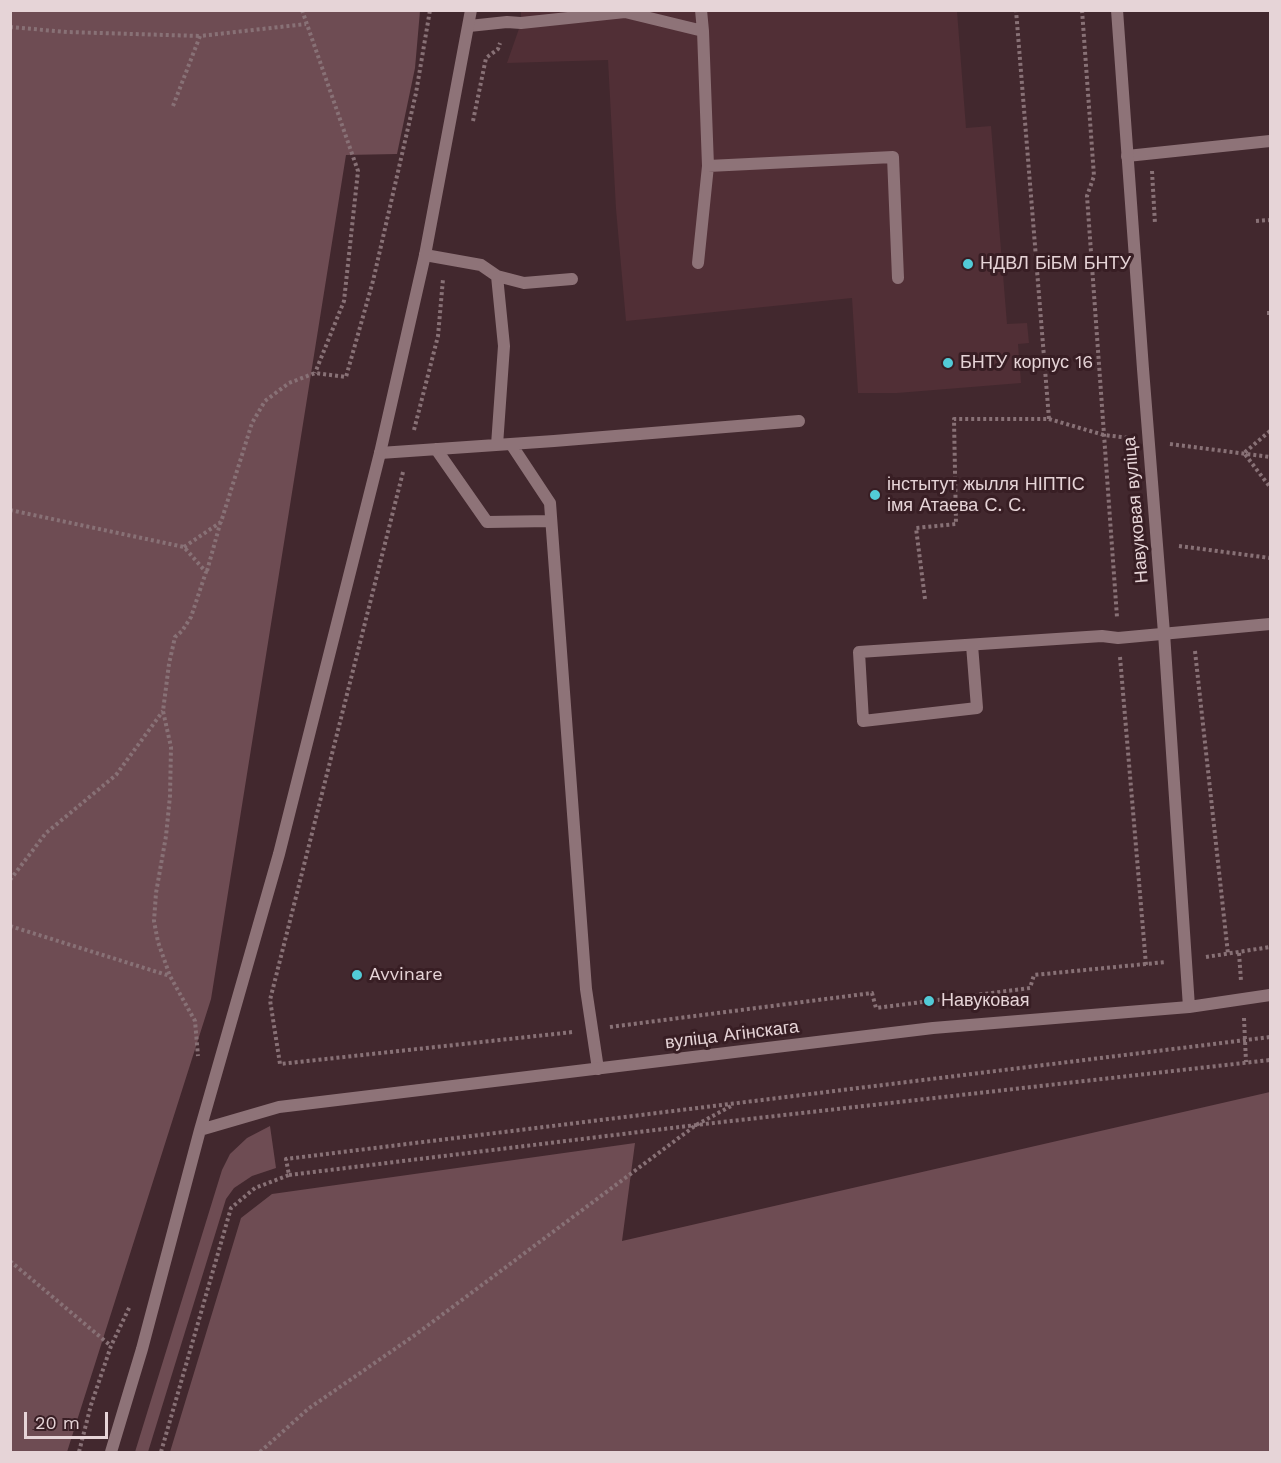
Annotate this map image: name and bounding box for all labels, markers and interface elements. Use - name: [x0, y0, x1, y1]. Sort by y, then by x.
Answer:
- place label: НДВЛ БіБМ БНТУ: [980, 253, 1131, 275]
- marker: НДВЛ БіБМ БНТУ: [961, 257, 975, 271]
- place label: БНТУ корпус 16: [960, 352, 1093, 374]
- marker: БНТУ корпус 16: [941, 356, 955, 370]
- street label: Навуковая вуліца: [1119, 436, 1153, 584]
- place label: інстытут жылля НІПТІС імя Атаева С. С.: [887, 474, 1085, 516]
- marker: інстытут жылля НІПТІС імя Атаева С. С.: [868, 488, 882, 502]
- place label: Avvinare: [369, 964, 443, 986]
- marker: Avvinare: [350, 968, 364, 982]
- place label: Навуковая: [941, 990, 1029, 1012]
- marker: Навуковая: [922, 994, 936, 1008]
- street label: вуліца Агінскага: [664, 1016, 800, 1054]
- scale bar: [27, 1400, 111, 1438]
- text: 20 m: [35, 1412, 80, 1433]

